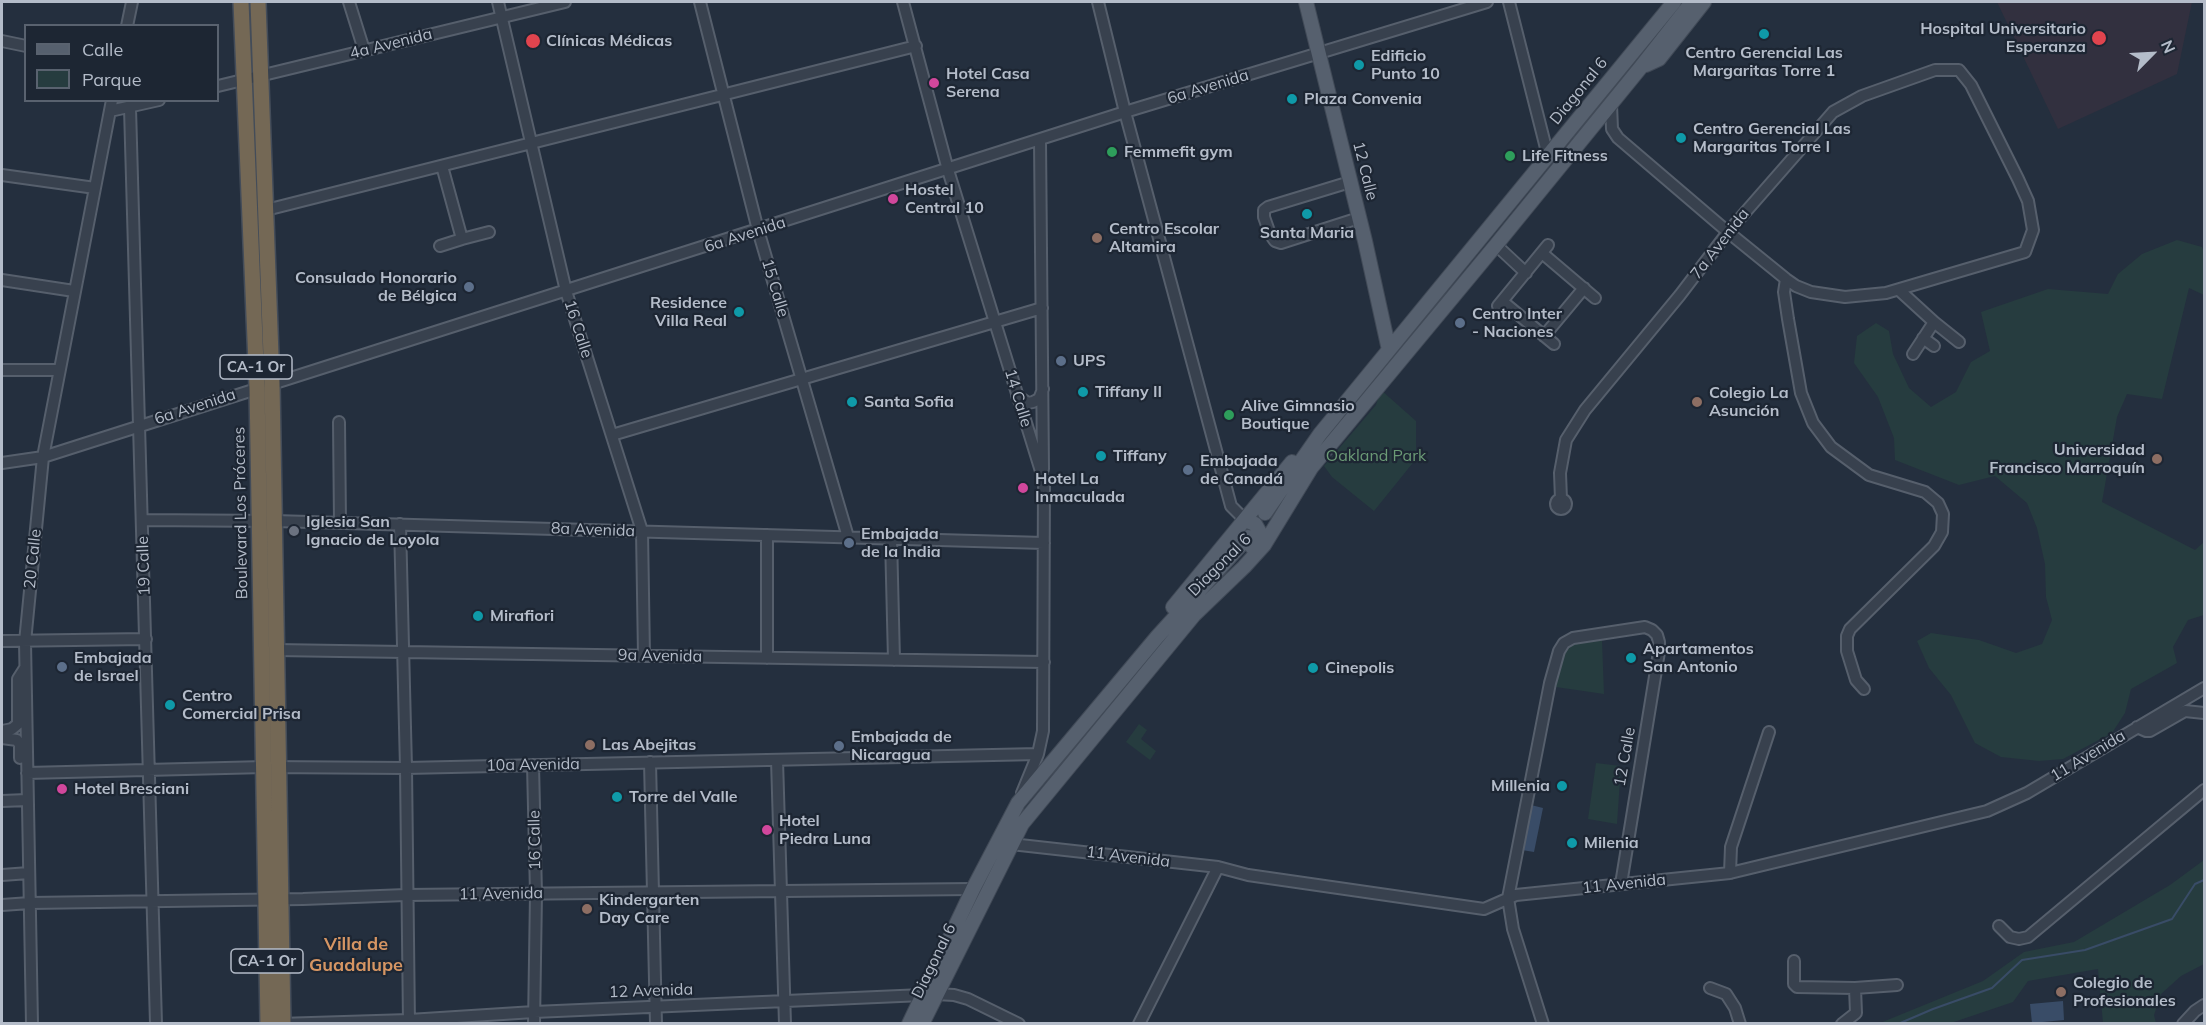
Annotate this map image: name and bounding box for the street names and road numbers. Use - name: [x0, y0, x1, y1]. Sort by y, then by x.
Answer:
- street label: 4a Avenida: [348, 25, 434, 63]
- street label: Diagonal 6: [1546, 54, 1612, 128]
- street label: 6a Avenida: [1165, 66, 1251, 108]
- street label: 12 Calle: [1348, 140, 1382, 202]
- street label: 7a Avenida: [1687, 205, 1753, 283]
- street label: 6a Avenida: [702, 213, 788, 257]
- street label: 15 Calle: [757, 257, 793, 319]
- street label: 16 Calle: [560, 298, 596, 360]
- road number: CA-1 Or: [220, 355, 292, 379]
- street label: 14 Calle: [1000, 367, 1036, 429]
- street label: 6a Avenida: [152, 385, 238, 429]
- street label: Boulevard Los Próceres: [230, 426, 252, 600]
- street label: 8a Avenida: [551, 519, 635, 541]
- street label: 20 Calle: [20, 528, 46, 590]
- street label: Diagonal 6: [1185, 530, 1255, 600]
- street label: 19 Calle: [133, 536, 155, 596]
- street label: 9a Avenida: [618, 646, 702, 666]
- street label: 12 Calle: [1610, 726, 1640, 788]
- street label: 11 Avenida: [2047, 726, 2129, 786]
- street label: 10a Avenida: [486, 755, 580, 775]
- street label: 16 Calle: [525, 810, 545, 870]
- street label: 11 Avenida: [1085, 842, 1171, 872]
- street label: 11 Avenida: [1581, 870, 1667, 898]
- street label: 11 Avenida: [459, 884, 543, 904]
- street label: Diagonal 6: [908, 921, 960, 1001]
- road number: CA-1 Or: [231, 949, 303, 973]
- street label: 12 Avenida: [609, 980, 693, 1002]

